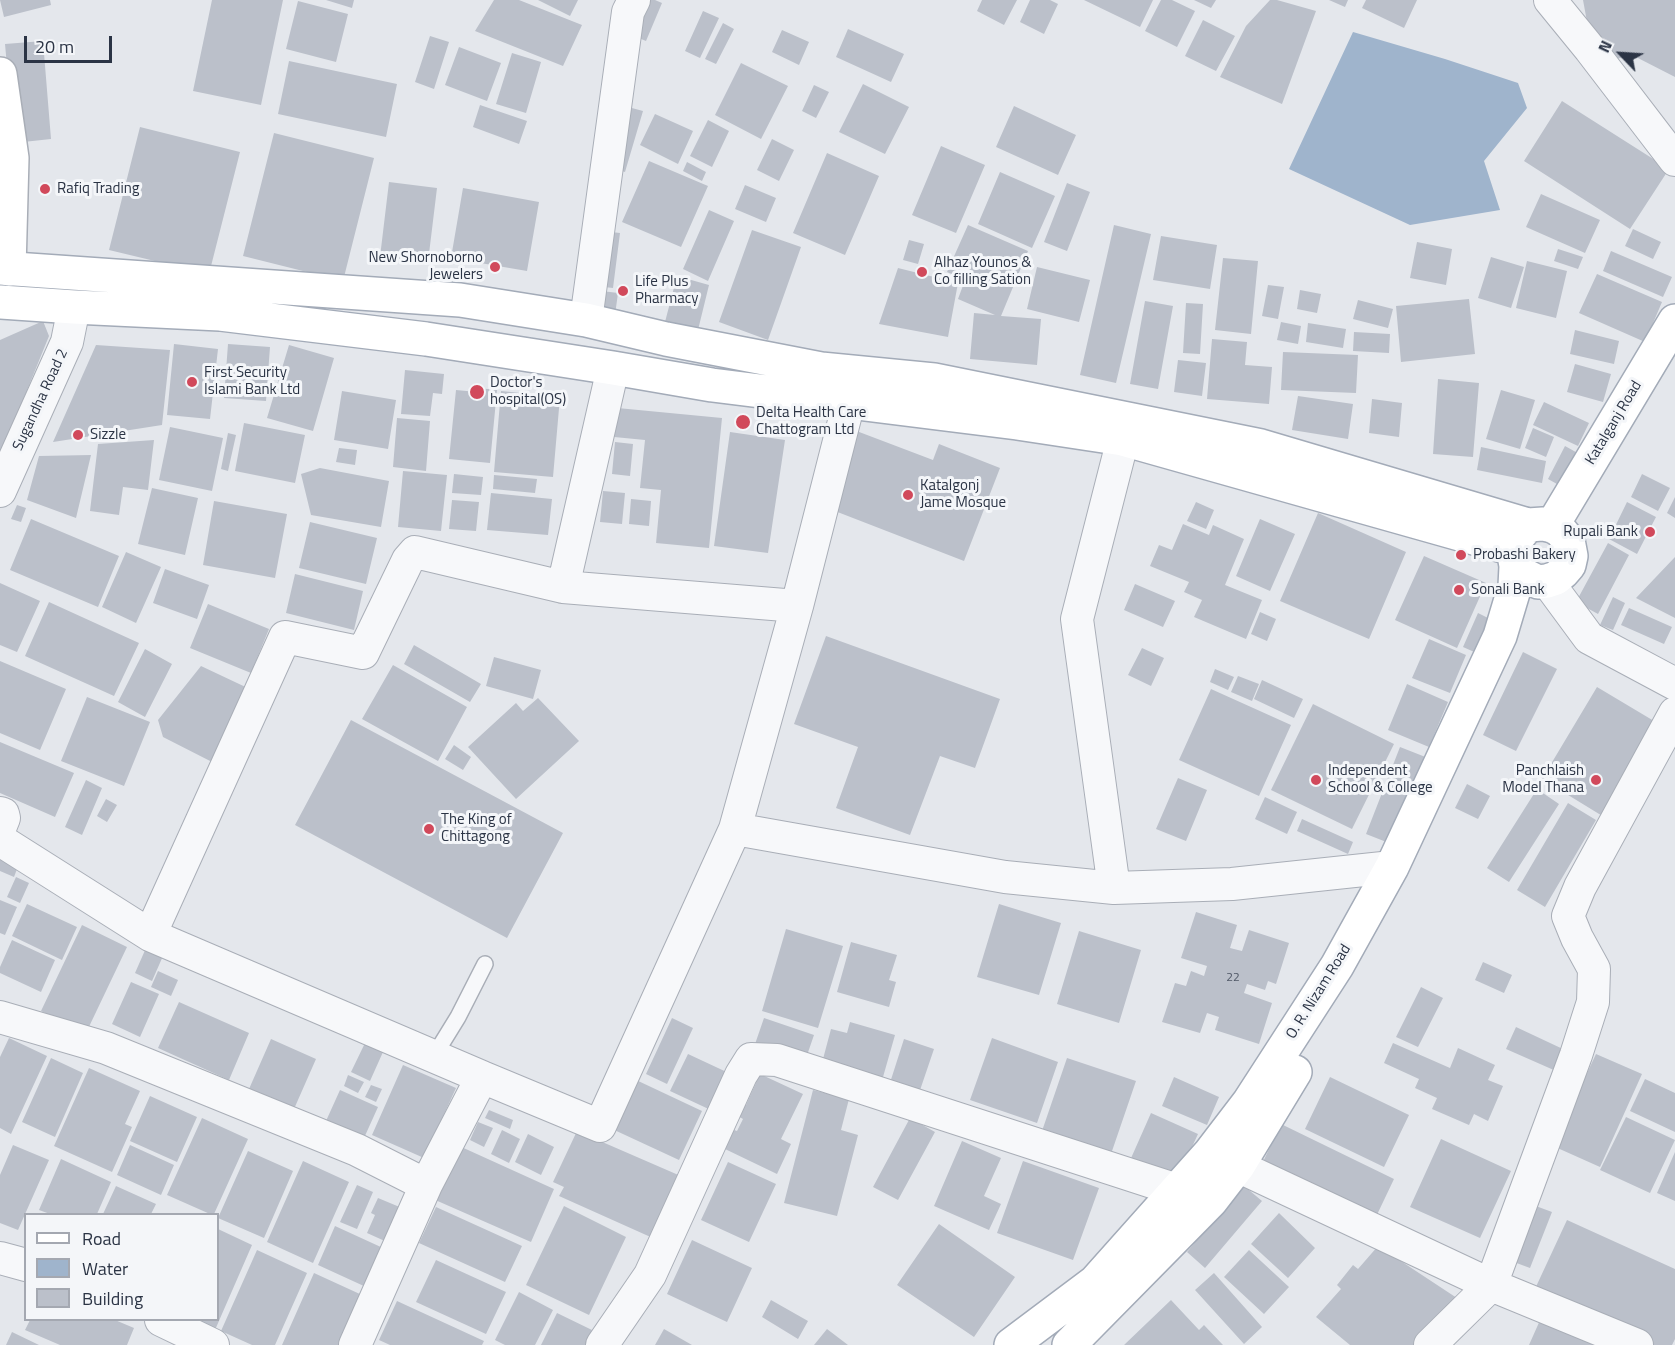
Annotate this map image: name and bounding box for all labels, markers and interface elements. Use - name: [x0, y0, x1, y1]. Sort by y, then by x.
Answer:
- scale bar: [27, 24, 116, 62]
- north arrow: [1591, 24, 1651, 84]
- text: 20 m: [35, 33, 74, 60]
- text: N: [1591, 36, 1618, 56]
- place label: Rafiq Trading: [57, 180, 139, 198]
- marker: Rafiq Trading: [38, 182, 52, 196]
- place label: New Shornoborno Jewelers: [368, 249, 483, 284]
- place label: Alhaz Younos & Co filling Sation: [934, 254, 1032, 289]
- marker: New Shornoborno Jewelers: [488, 260, 502, 274]
- marker: Alhaz Younos & Co filling Sation: [915, 265, 929, 279]
- place label: Life Plus Pharmacy: [635, 273, 698, 308]
- marker: Life Plus Pharmacy: [616, 284, 630, 298]
- street label: Sugandha Road 2: [10, 346, 72, 454]
- place label: First Security Islami Bank Ltd: [204, 364, 300, 399]
- place label: Doctor's hospital(OS): [490, 374, 566, 409]
- marker: First Security Islami Bank Ltd: [185, 375, 199, 389]
- street label: Katalganj Road: [1582, 378, 1646, 468]
- marker: Doctor's hospital(OS): [468, 383, 486, 401]
- place label: Delta Health Care Chattogram Ltd: [756, 404, 866, 439]
- marker: Delta Health Care Chattogram Ltd: [734, 413, 752, 431]
- place label: Sizzle: [90, 426, 126, 444]
- marker: Sizzle: [71, 428, 85, 442]
- place label: Katalgonj Jame Mosque: [920, 477, 1006, 512]
- marker: Katalgonj Jame Mosque: [901, 488, 915, 502]
- place label: Rupali Bank: [1563, 523, 1638, 541]
- marker: Rupali Bank: [1643, 525, 1657, 539]
- place label: Probashi Bakery: [1473, 546, 1576, 564]
- marker: Probashi Bakery: [1454, 548, 1468, 562]
- place label: Sonali Bank: [1471, 581, 1545, 599]
- marker: Sonali Bank: [1452, 583, 1466, 597]
- place label: Independent School & College: [1328, 762, 1433, 797]
- place label: Panchlaish Model Thana: [1502, 762, 1584, 797]
- marker: Independent School & College: [1309, 773, 1323, 787]
- marker: Panchlaish Model Thana: [1589, 773, 1603, 787]
- place label: The King of Chittagong: [441, 811, 512, 846]
- marker: The King of Chittagong: [422, 822, 436, 836]
- street label: O. R. Nizam Road: [1283, 941, 1355, 1043]
- house number: 22: [1226, 971, 1240, 985]
- legend: [24, 1213, 219, 1321]
- text: Road: [82, 1225, 121, 1252]
- text: Water: [82, 1255, 128, 1282]
- text: Building: [82, 1285, 143, 1312]

